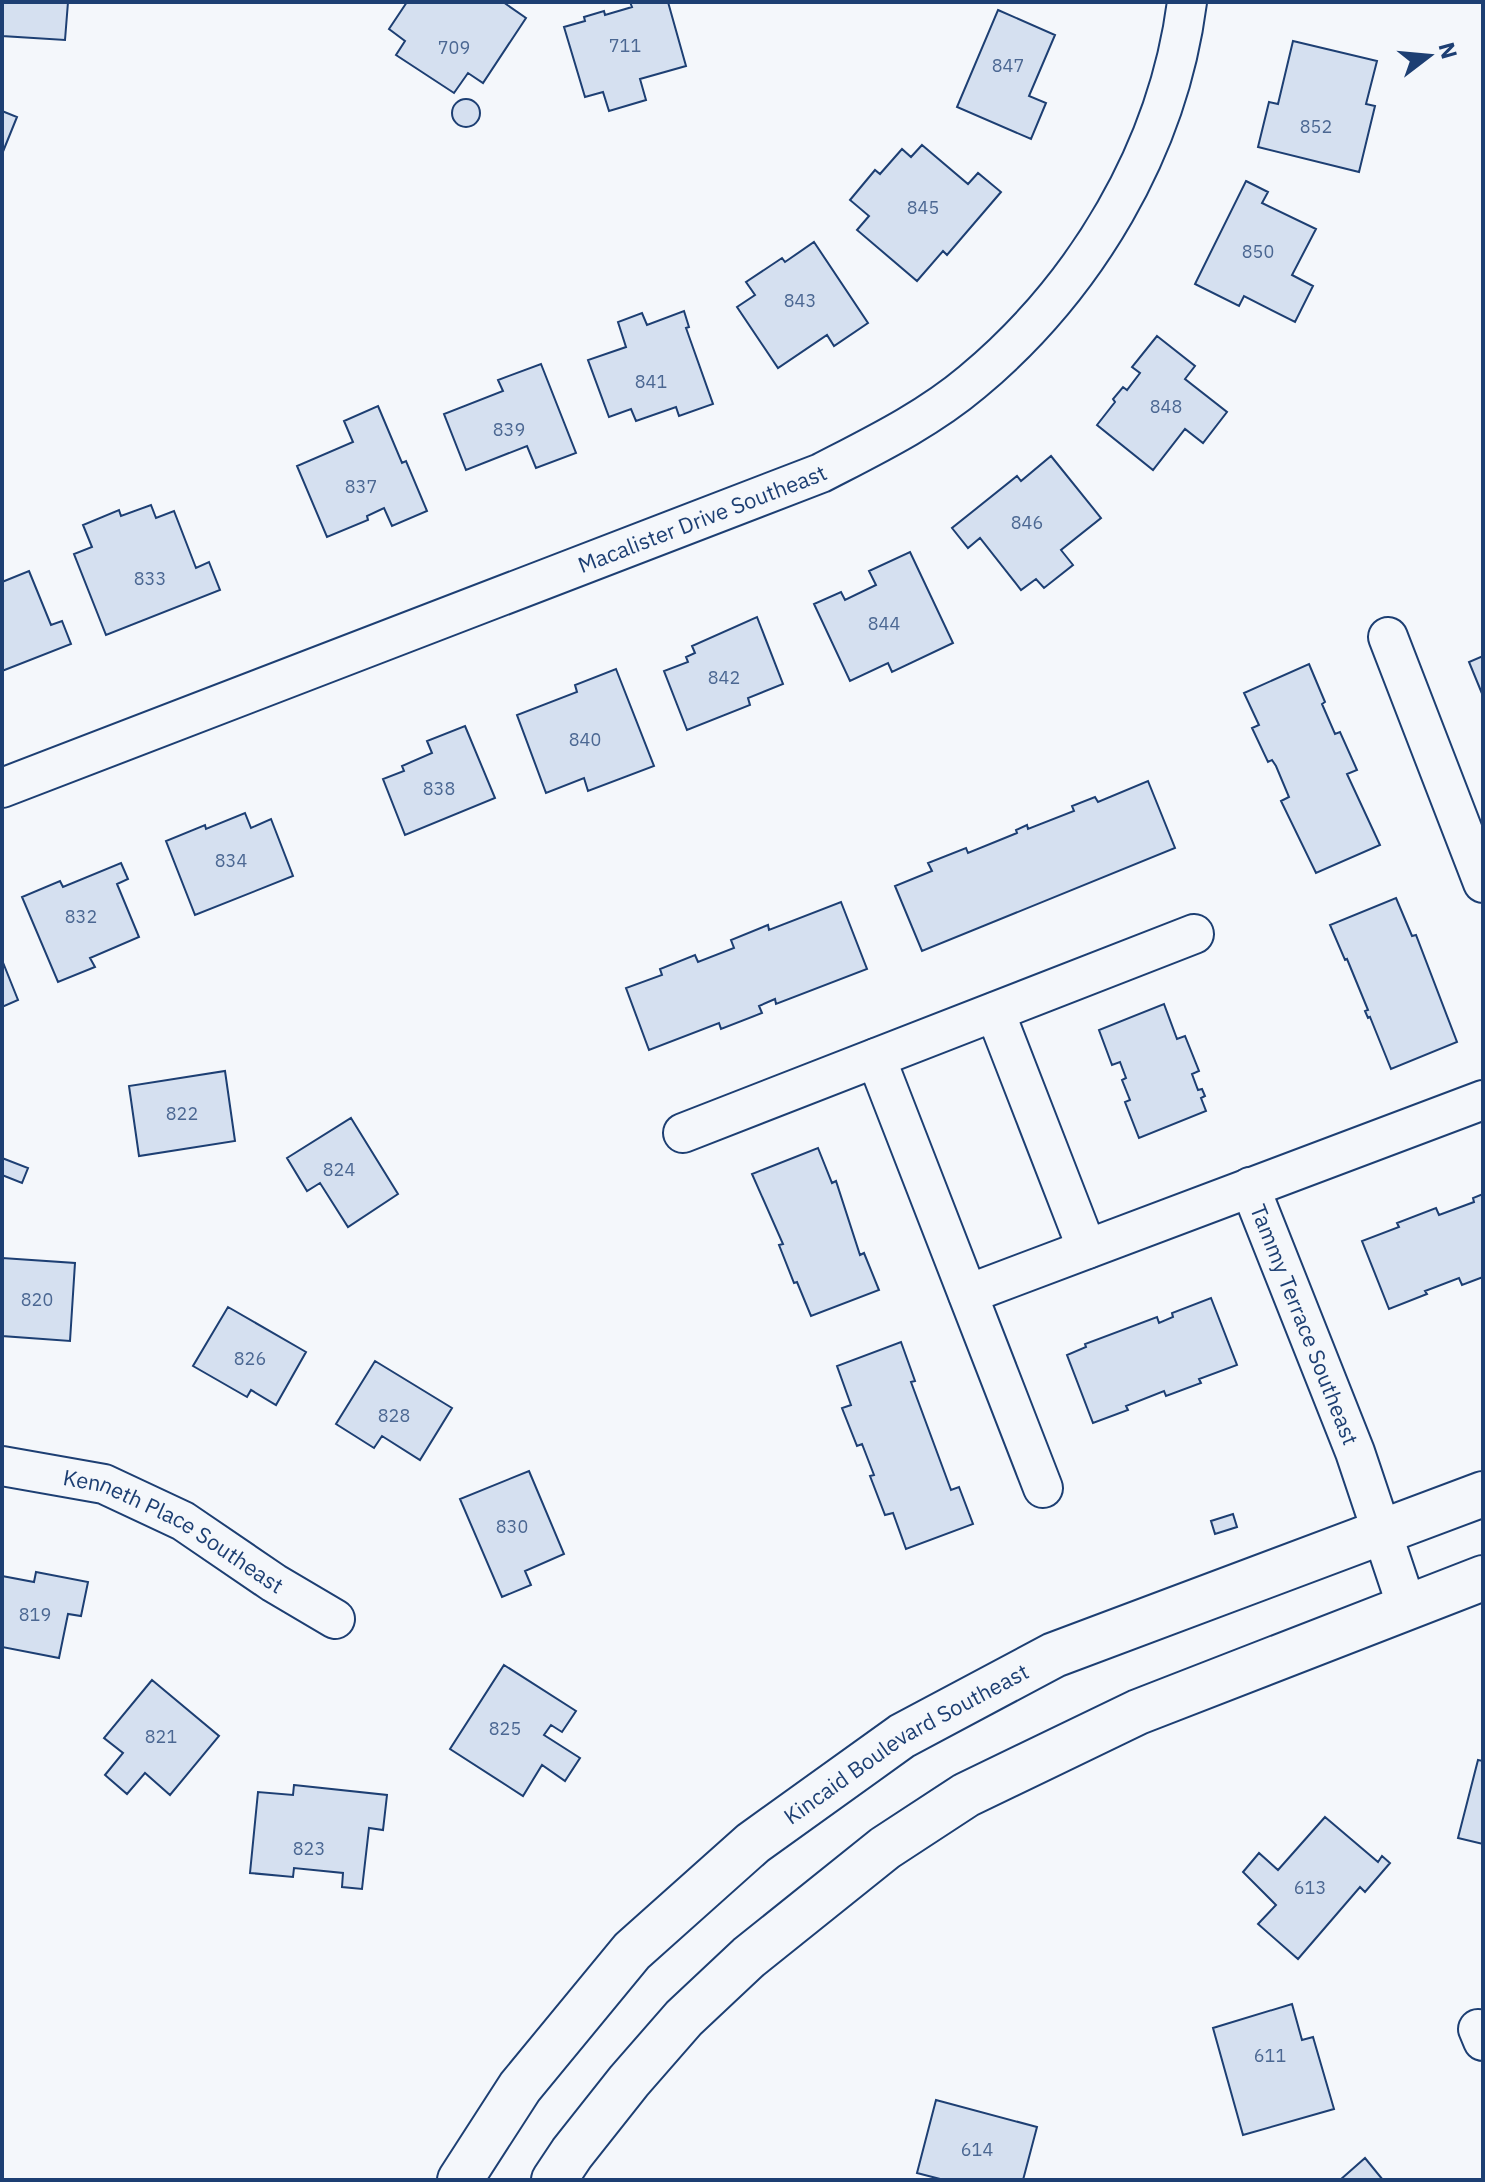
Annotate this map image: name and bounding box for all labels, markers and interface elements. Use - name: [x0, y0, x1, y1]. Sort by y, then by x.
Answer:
- north arrow: [1389, 16, 1469, 96]
- house number: 711: [609, 34, 641, 57]
- house number: 709: [438, 36, 470, 59]
- text: N: [1433, 39, 1465, 62]
- house number: 847: [992, 54, 1024, 77]
- house number: 852: [1300, 115, 1332, 138]
- house number: 845: [907, 196, 939, 219]
- house number: 850: [1242, 240, 1274, 263]
- house number: 843: [784, 289, 816, 312]
- house number: 841: [635, 370, 667, 393]
- house number: 848: [1150, 395, 1182, 418]
- house number: 839: [493, 418, 525, 441]
- street label: Macalister Drive Southeast: [574, 458, 831, 579]
- house number: 837: [345, 475, 377, 498]
- house number: 846: [1011, 511, 1043, 534]
- house number: 833: [134, 567, 166, 590]
- house number: 844: [868, 612, 900, 635]
- house number: 842: [708, 666, 740, 689]
- house number: 840: [569, 728, 601, 751]
- house number: 838: [423, 777, 455, 800]
- house number: 834: [215, 849, 247, 872]
- house number: 832: [65, 905, 97, 928]
- house number: 822: [166, 1102, 198, 1125]
- house number: 824: [323, 1158, 355, 1181]
- street label: Tammy Terrace Southeast: [1244, 1200, 1366, 1449]
- house number: 820: [21, 1288, 53, 1311]
- house number: 826: [234, 1347, 266, 1370]
- house number: 828: [378, 1404, 410, 1427]
- street label: Kenneth Place Southeast: [61, 1462, 289, 1599]
- house number: 830: [496, 1515, 528, 1538]
- house number: 819: [19, 1603, 51, 1626]
- street label: Kincaid Boulevard Southeast: [778, 1656, 1033, 1830]
- house number: 825: [489, 1717, 521, 1740]
- house number: 821: [145, 1725, 177, 1748]
- house number: 823: [293, 1837, 325, 1860]
- house number: 613: [1294, 1876, 1326, 1899]
- house number: 611: [1254, 2044, 1286, 2067]
- house number: 614: [961, 2138, 993, 2161]

